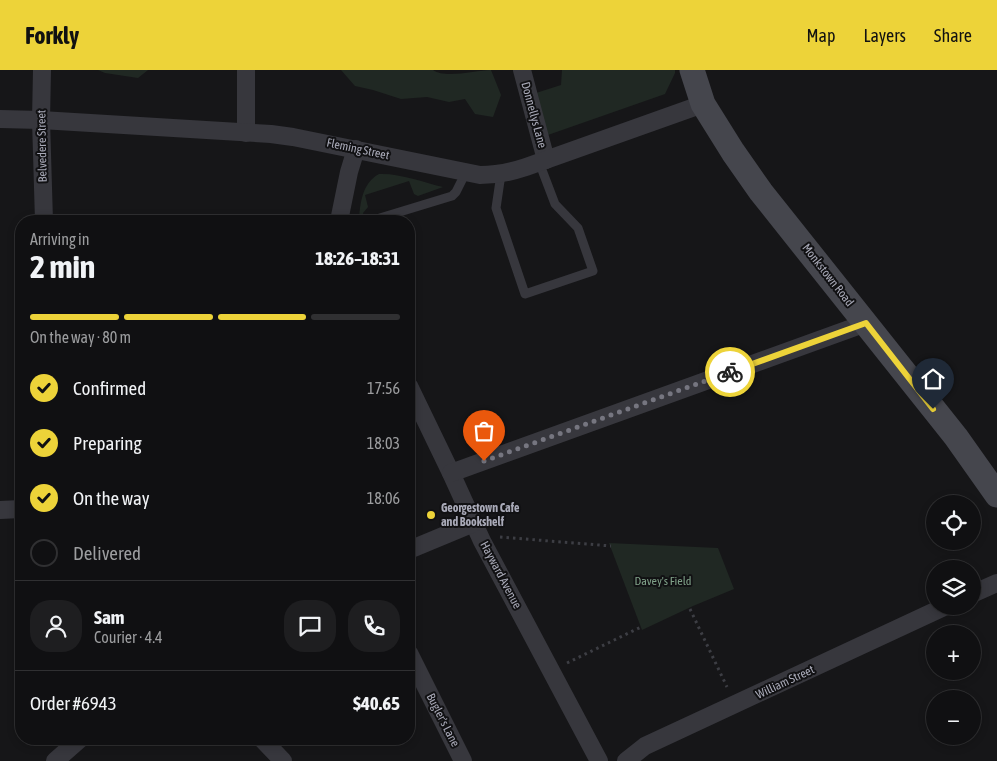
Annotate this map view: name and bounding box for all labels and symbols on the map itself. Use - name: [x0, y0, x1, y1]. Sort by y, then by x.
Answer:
- street label: Donnellys Lane: [518, 80, 550, 150]
- street label: Belvedere Street: [34, 109, 50, 182]
- street label: Fleming Street: [325, 136, 391, 163]
- street label: Monkstown Road: [799, 241, 857, 309]
- courier: [705, 347, 755, 397]
- pin: [912, 358, 954, 409]
- pin: [463, 410, 505, 461]
- place label: Georgestown Cafe and Bookshelf: [441, 501, 520, 529]
- marker: Georgestown Cafe and Bookshelf: [425, 509, 437, 521]
- street label: Hayward Avenue: [477, 539, 525, 611]
- park label: Davey's Field: [634, 574, 692, 588]
- street label: William Street: [754, 662, 817, 702]
- street label: Bugler's Lane: [424, 691, 462, 749]

